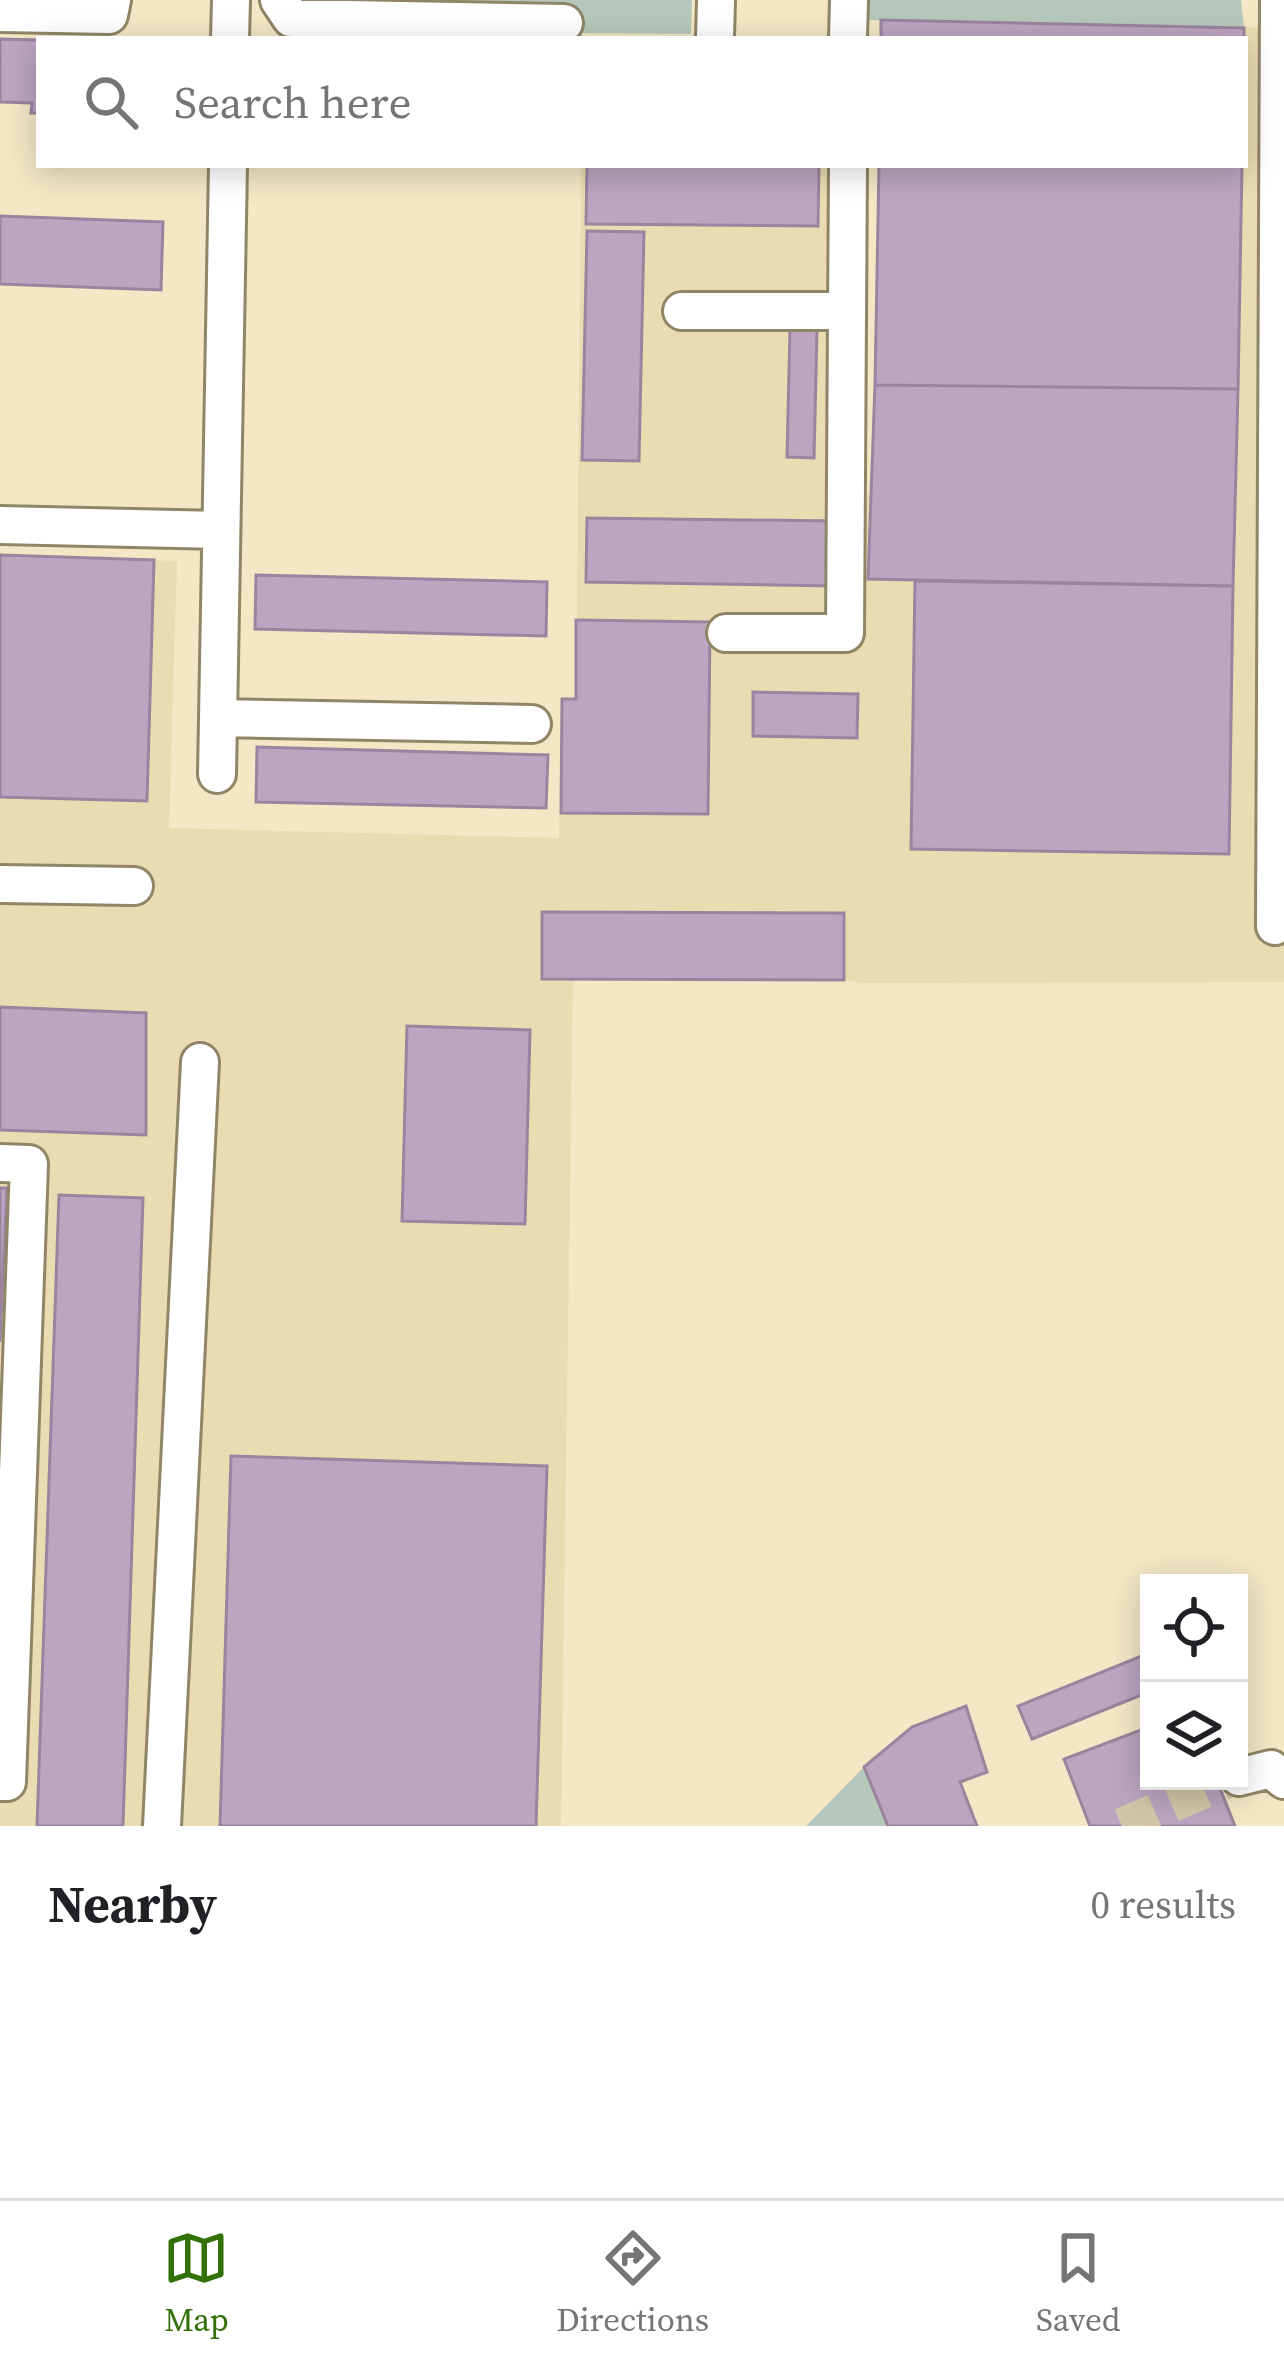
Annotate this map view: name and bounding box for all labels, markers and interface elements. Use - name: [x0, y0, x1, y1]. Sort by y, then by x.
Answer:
- search box: [36, 36, 1248, 168]
- icon: search: [78, 69, 144, 135]
- text: Search here: [174, 71, 411, 133]
- map controls: [1140, 1574, 1248, 1790]
- button: locate: [1140, 1574, 1248, 1682]
- button: layers: [1140, 1682, 1248, 1790]
- text: Nearby: [48, 1869, 217, 1939]
- text: 0 results: [1091, 1878, 1236, 1931]
- tab: Map: [163, 2225, 229, 2342]
- tab: Directions: [556, 2225, 709, 2342]
- tab: Saved: [1036, 2225, 1121, 2342]

